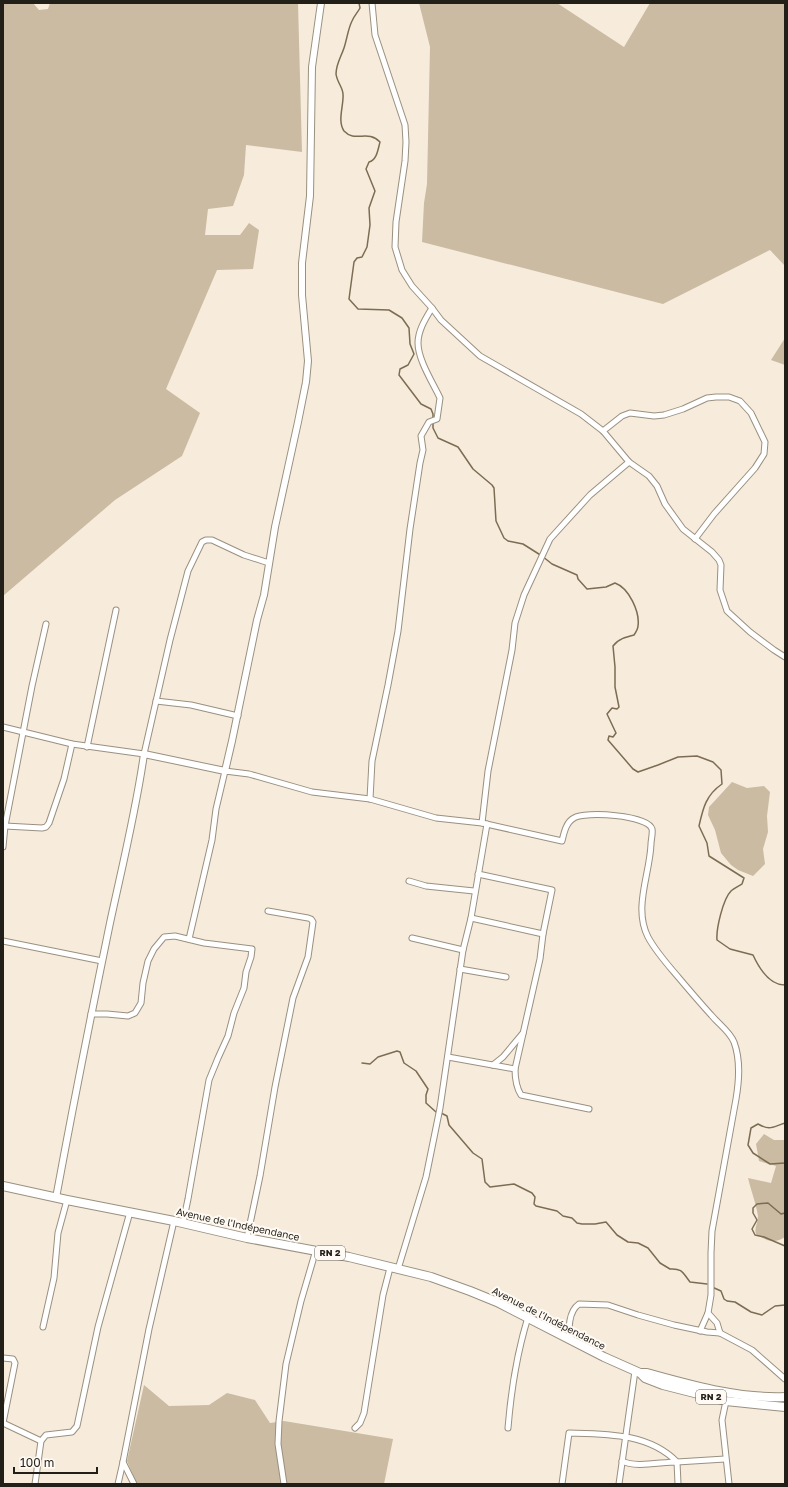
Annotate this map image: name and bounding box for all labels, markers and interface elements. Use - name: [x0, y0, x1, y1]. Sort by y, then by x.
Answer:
- street label: Avenue de l'Indépendance: [175, 1205, 301, 1243]
- road number: RN 2: [315, 1246, 345, 1260]
- street label: Avenue de l'Indépendance: [490, 1284, 608, 1352]
- road number: RN 2: [696, 1390, 726, 1404]
- scale bar: [14, 1449, 97, 1475]
- text: 100 m: [20, 1455, 54, 1470]

